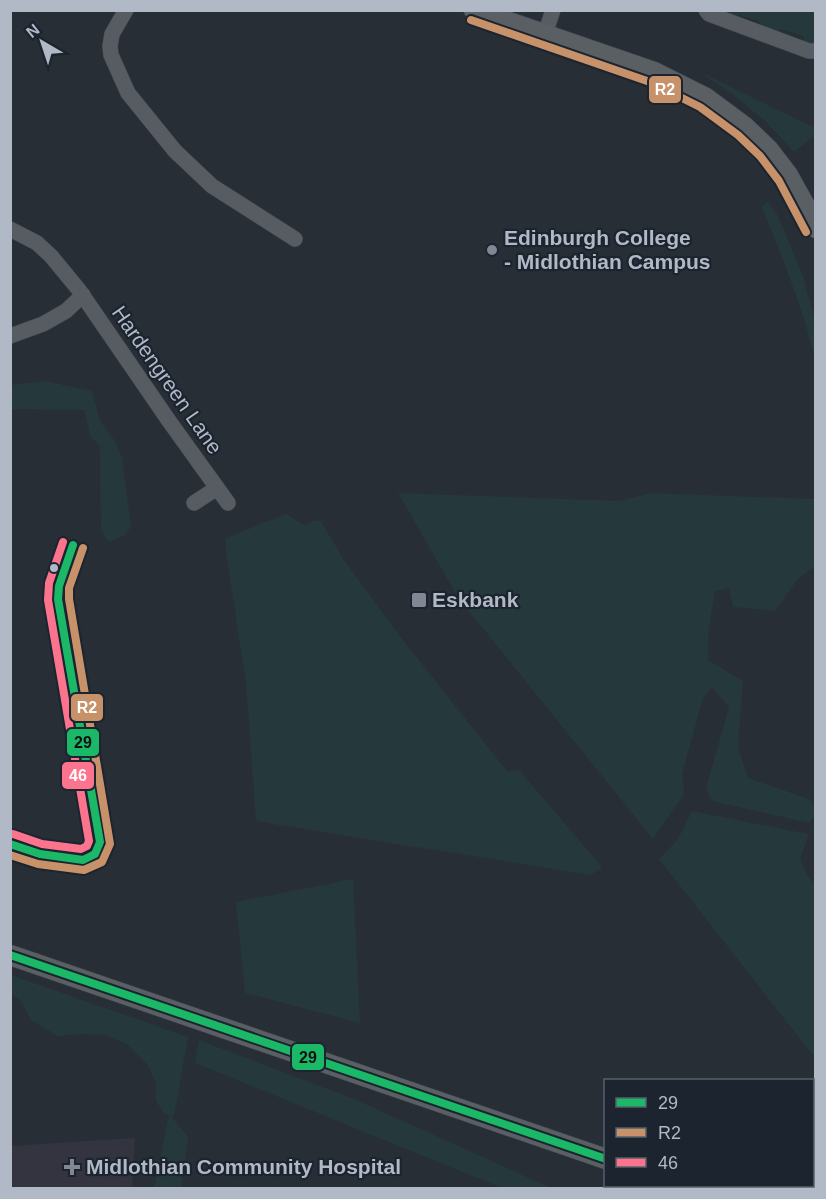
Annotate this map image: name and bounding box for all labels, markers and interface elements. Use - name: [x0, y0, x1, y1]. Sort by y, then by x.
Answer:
- north arrow: [12, 12, 72, 72]
- text: N: [23, 20, 43, 41]
- line badge: R2: [648, 75, 682, 104]
- text: R2: [655, 81, 675, 98]
- place label: Edinburgh College - Midlothian Campus: [504, 226, 711, 273]
- marker: Edinburgh College - Midlothian Campus: [485, 243, 499, 257]
- street label: Hardengreen Lane: [108, 301, 227, 458]
- unlabelled marker: [48, 562, 60, 574]
- place label: Eskbank: [432, 588, 519, 611]
- marker: Eskbank: [410, 591, 428, 609]
- line badge: R2: [70, 693, 104, 722]
- text: R2: [77, 699, 97, 716]
- line badge: 29: [66, 728, 100, 757]
- text: 29: [74, 734, 92, 751]
- line badge: 46: [61, 761, 95, 790]
- text: 46: [69, 767, 87, 784]
- line badge: 29: [291, 1043, 325, 1071]
- text: 29: [299, 1049, 317, 1066]
- legend: [604, 1079, 814, 1187]
- text: 29: [658, 1093, 678, 1113]
- text: R2: [658, 1123, 681, 1143]
- text: 46: [658, 1153, 678, 1173]
- place label: Midlothian Community Hospital: [86, 1155, 401, 1178]
- marker: Midlothian Community Hospital: [63, 1158, 81, 1176]

